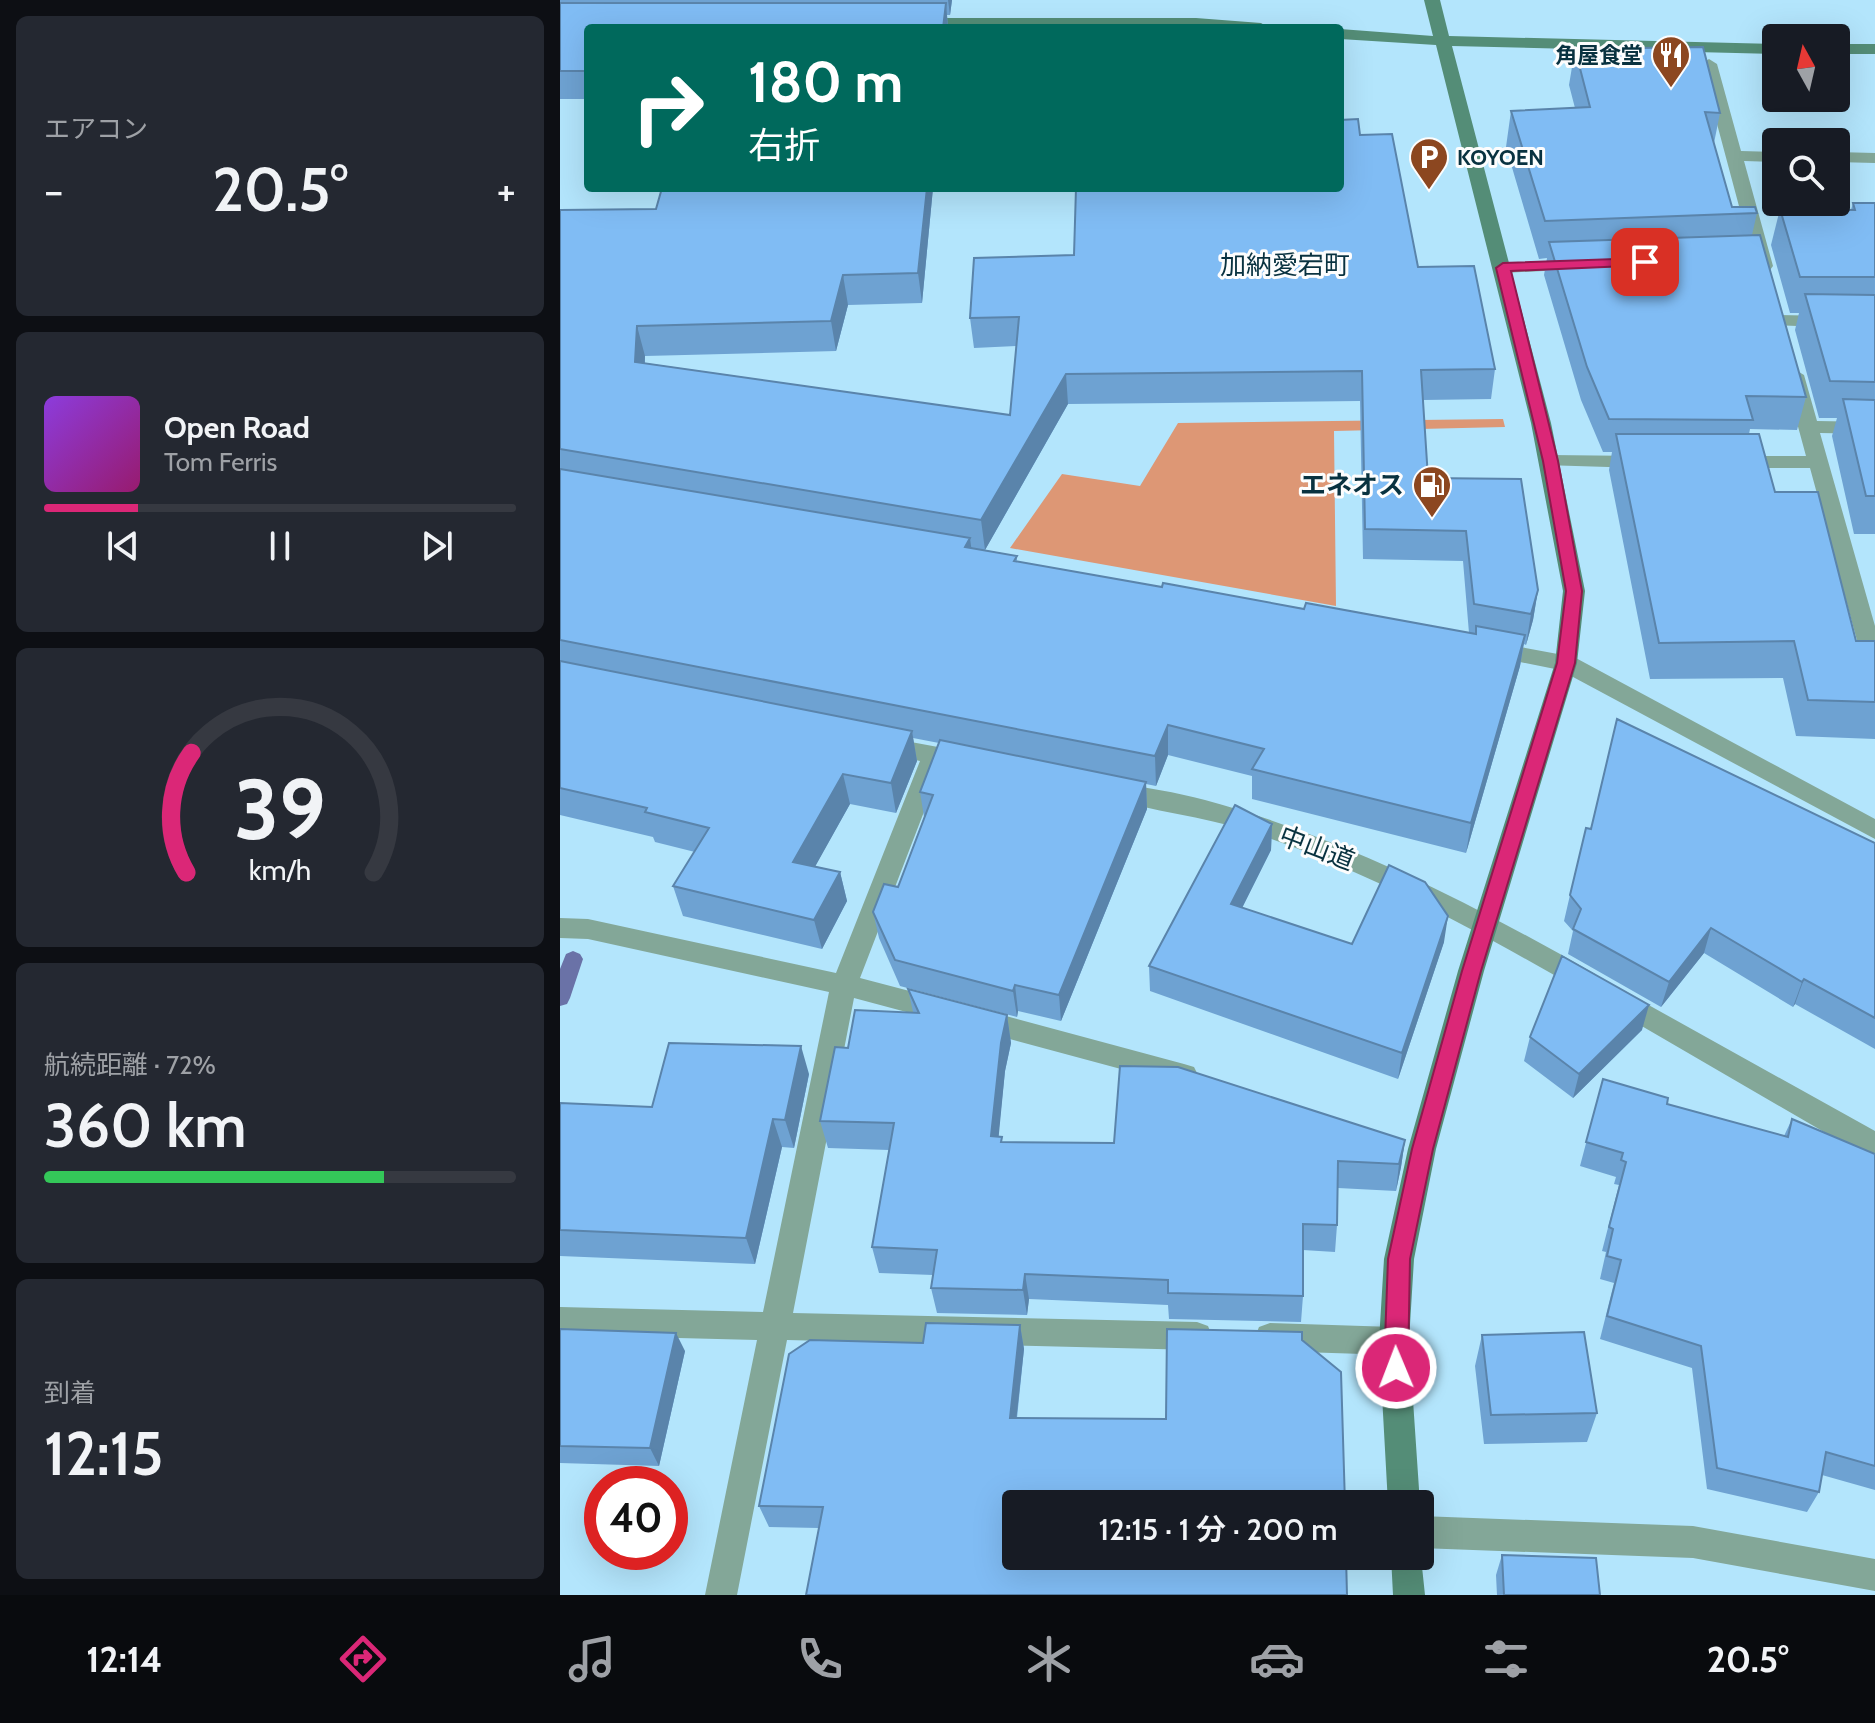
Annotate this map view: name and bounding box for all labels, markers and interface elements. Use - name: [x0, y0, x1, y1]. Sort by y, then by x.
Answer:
- north arrow: [1762, 24, 1850, 112]
- map controls: [1762, 24, 1850, 216]
- restaurant icon: 角屋食堂: [1650, 34, 1692, 89]
- place label: 角屋食堂: [1555, 42, 1643, 69]
- text: 180 m: [748, 48, 903, 116]
- icon: right: [616, 56, 720, 160]
- text: エアコン: [44, 113, 148, 145]
- text: 右折: [748, 123, 820, 167]
- button: search: [1762, 128, 1850, 216]
- parking icon: KOYOEN: [1408, 136, 1450, 191]
- place label: KOYOEN: [1457, 144, 1544, 171]
- text: 20.5°: [212, 153, 348, 226]
- text: −: [44, 164, 63, 217]
- text: +: [497, 164, 516, 217]
- pin: [1611, 228, 1679, 296]
- icon: arrive: [1623, 240, 1667, 284]
- district label: 加納愛宕町: [1220, 249, 1350, 281]
- text: Open Road: [164, 409, 310, 446]
- text: Tom Ferris: [164, 446, 277, 478]
- fuel station icon: エネオス: [1411, 464, 1453, 519]
- place label: エネオス: [1300, 469, 1404, 501]
- icon: previous: [101, 524, 145, 568]
- icon: pause: [258, 524, 302, 568]
- icon: next: [415, 524, 459, 568]
- text: 39: [234, 759, 326, 860]
- street label: 中山道: [1275, 819, 1359, 877]
- text: km/h: [249, 853, 311, 888]
- text: 航続距離 · 72%: [44, 1049, 216, 1081]
- text: 360 km: [44, 1089, 247, 1162]
- position arrow: [1354, 1326, 1438, 1410]
- text: 到着: [44, 1377, 96, 1409]
- text: 12:15: [44, 1417, 163, 1490]
- speed limit sign: 40: [584, 1466, 688, 1570]
- text: 12:15 · 1 分 · 200 m: [1099, 1511, 1337, 1548]
- icon: directions: [335, 1631, 391, 1687]
- icon: music: [564, 1631, 620, 1687]
- icon: phone: [792, 1631, 848, 1687]
- icon: climate: [1021, 1631, 1077, 1687]
- icon: car: [1249, 1631, 1305, 1687]
- icon: filters: [1478, 1631, 1534, 1687]
- text: 12:14: [86, 1637, 162, 1681]
- text: 20.5°: [1707, 1637, 1789, 1681]

